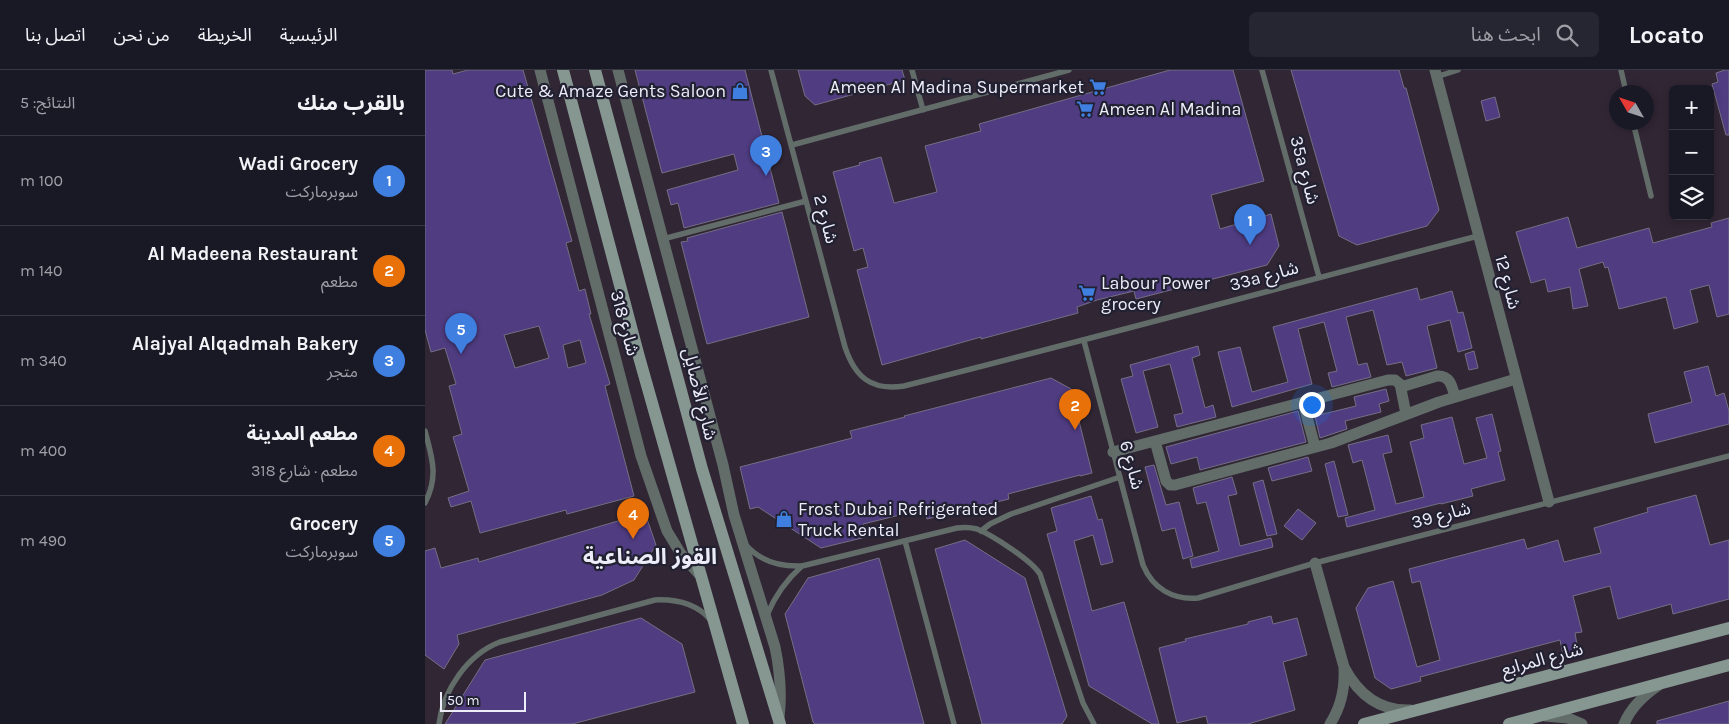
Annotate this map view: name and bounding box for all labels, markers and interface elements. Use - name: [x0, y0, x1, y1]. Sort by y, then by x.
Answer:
- search box: [1249, 12, 1599, 57]
- icon: search: [1553, 21, 1581, 49]
- text: Locato: [1629, 21, 1704, 49]
- text: اتصل بنا: [25, 24, 85, 46]
- text: من نحن: [113, 24, 170, 46]
- text: الخريطة: [198, 24, 252, 46]
- text: الرئيسية: [280, 24, 338, 46]
- text: ابحث هنا: [1471, 24, 1541, 46]
- place label: Ameen Al Madina Supermarket: [830, 76, 1084, 98]
- supermarket icon: Ameen Al Madina Supermarket: [1088, 77, 1108, 97]
- place label: Cute & Amaze Gents Saloon: [495, 80, 726, 102]
- shop icon: Cute & Amaze Gents Saloon: [730, 81, 750, 101]
- north arrow: [1609, 85, 1654, 130]
- map controls: [1669, 85, 1714, 220]
- button: +: [1669, 85, 1714, 130]
- text: بالقرب منك: [297, 91, 405, 115]
- text: النتائج: 5: [20, 93, 75, 112]
- place label: Ameen Al Madina: [1099, 98, 1241, 120]
- supermarket icon: Ameen Al Madina: [1075, 99, 1095, 119]
- button: −: [1669, 130, 1714, 175]
- street label: 35a شارع: [1282, 133, 1325, 207]
- pin: 3: [750, 135, 782, 176]
- text: Wadi Grocery: [239, 153, 358, 175]
- text: 100 m: [20, 171, 63, 190]
- text: 1: [386, 171, 392, 190]
- button: layers: [1669, 175, 1714, 220]
- text: سوبرماركت: [286, 182, 358, 201]
- street label: شارع 2: [806, 192, 843, 247]
- pin: 1: [1234, 204, 1266, 245]
- text: Al Madeena Restaurant: [147, 243, 358, 265]
- street label: شارع 12: [1487, 252, 1526, 313]
- street label: 33a شارع: [1227, 256, 1302, 299]
- text: 140 m: [20, 261, 63, 280]
- text: 2: [384, 261, 394, 280]
- text: مطعم: [321, 272, 358, 291]
- place label: Labour Power grocery: [1101, 272, 1211, 315]
- supermarket icon: Labour Power grocery: [1077, 283, 1097, 303]
- street label: شارع 318: [603, 288, 644, 359]
- pin: 5: [445, 313, 477, 354]
- text: Alajyal Alqadmah Bakery: [132, 333, 358, 355]
- street label: شارع الأصايل: [675, 346, 722, 443]
- text: 340 m: [20, 351, 67, 370]
- text: 3: [384, 351, 394, 370]
- text: متجر: [327, 362, 358, 381]
- pin: 2: [1059, 389, 1091, 430]
- your location: [1299, 392, 1325, 418]
- text: مطعم المدينة: [246, 423, 358, 445]
- street label: شارع 6: [1112, 438, 1149, 493]
- text: 400 m: [20, 441, 67, 460]
- text: 4: [384, 441, 394, 460]
- text: مطعم · شارع 318: [251, 461, 358, 480]
- street label: شارع 39: [1409, 497, 1474, 536]
- pin: 4: [617, 498, 649, 539]
- place label: Frost Dubai Refrigerated Truck Rental: [798, 498, 998, 541]
- shop icon: Frost Dubai Refrigerated Truck Rental: [774, 509, 794, 529]
- text: Grocery: [290, 513, 358, 535]
- text: 490 m: [20, 531, 67, 550]
- text: 5: [384, 531, 394, 550]
- text: سوبرماركت: [286, 542, 358, 561]
- district label: القوز الصناعية: [583, 544, 717, 570]
- street label: شارع المرابع: [1499, 637, 1586, 683]
- scale bar: [440, 689, 526, 712]
- text: 50 m: [447, 692, 480, 709]

